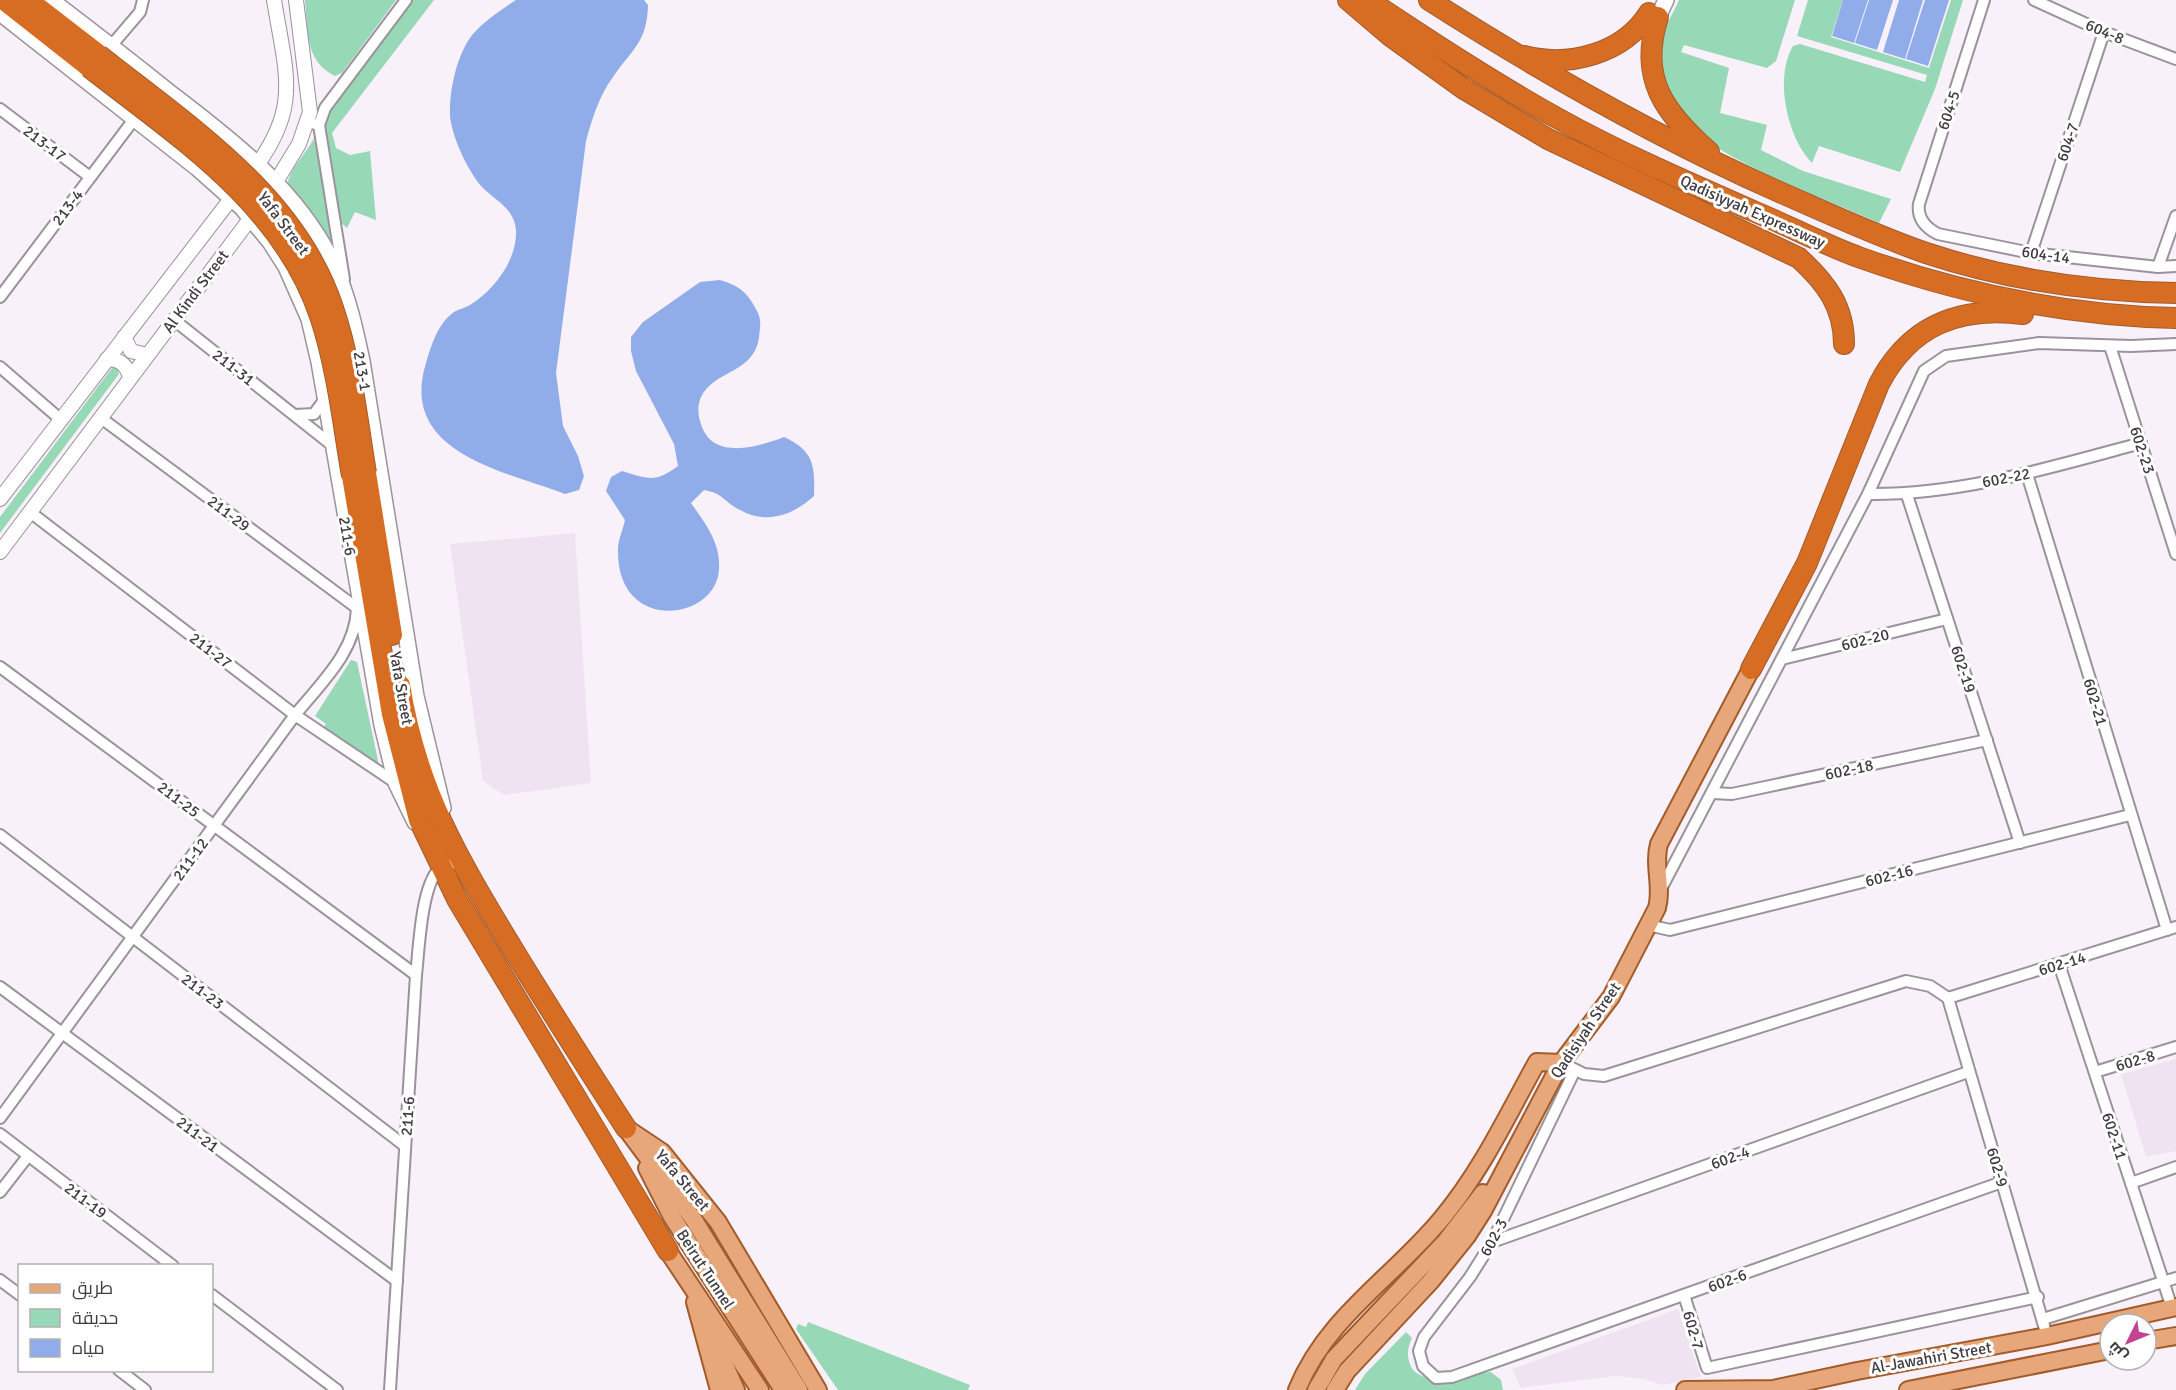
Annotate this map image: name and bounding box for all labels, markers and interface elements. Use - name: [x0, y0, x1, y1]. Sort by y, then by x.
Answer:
- street label: 604-8: [2082, 15, 2127, 49]
- street label: 604-5: [1933, 88, 1965, 133]
- street label: 604-7: [2052, 120, 2084, 164]
- street label: 213-17: [19, 121, 70, 166]
- street label: Qadisiyyah Expressway: [1677, 171, 1829, 253]
- street label: 213-4: [48, 185, 88, 230]
- street label: Yafa Street: [253, 188, 314, 260]
- street label: 604-14: [2020, 242, 2072, 268]
- street label: Al Kindi Street: [158, 246, 234, 337]
- street label: 211-31: [208, 345, 259, 390]
- street label: 213-1: [349, 350, 375, 393]
- street label: 602-23: [2125, 424, 2159, 477]
- street label: 602-22: [1980, 464, 2032, 492]
- street label: 211-29: [203, 491, 254, 536]
- street label: 211-6: [334, 515, 360, 557]
- street label: 602-20: [1839, 624, 1891, 656]
- street label: 211-27: [185, 628, 236, 673]
- street label: 602-19: [1946, 643, 1980, 696]
- street label: Yafa Street: [385, 650, 417, 727]
- street label: 602-21: [2078, 676, 2112, 729]
- street label: 602-18: [1823, 755, 1875, 785]
- street label: 211-25: [153, 777, 204, 822]
- street label: 211-12: [169, 834, 213, 885]
- street label: 602-16: [1863, 860, 1915, 892]
- street label: 602-14: [2036, 947, 2089, 981]
- street label: 211-23: [177, 969, 228, 1014]
- street label: Qadisiyah Street: [1546, 978, 1626, 1082]
- street label: 602-8: [2113, 1046, 2157, 1076]
- street label: 211-6: [397, 1096, 419, 1136]
- street label: 602-11: [2097, 1110, 2131, 1163]
- street label: 211-21: [172, 1112, 223, 1157]
- street label: 602-4: [1708, 1142, 1753, 1174]
- street label: 602-9: [1982, 1145, 2012, 1189]
- street label: Yafa Street: [651, 1146, 714, 1216]
- street label: 211-19: [60, 1178, 111, 1223]
- street label: 602-3: [1476, 1215, 1512, 1260]
- street label: Beirut Tunnel: [672, 1226, 739, 1314]
- legend: [18, 1264, 213, 1372]
- street label: 602-6: [1705, 1265, 1750, 1297]
- text: طريق: [72, 1277, 113, 1300]
- text: حديقة: [72, 1307, 118, 1329]
- street label: 602-7: [1678, 1309, 1708, 1352]
- north arrow: [2098, 1312, 2158, 1372]
- text: مياه: [72, 1337, 105, 1359]
- street label: Al-Jawahiri Street: [1869, 1337, 1994, 1378]
- text: ش: [2103, 1337, 2132, 1366]

